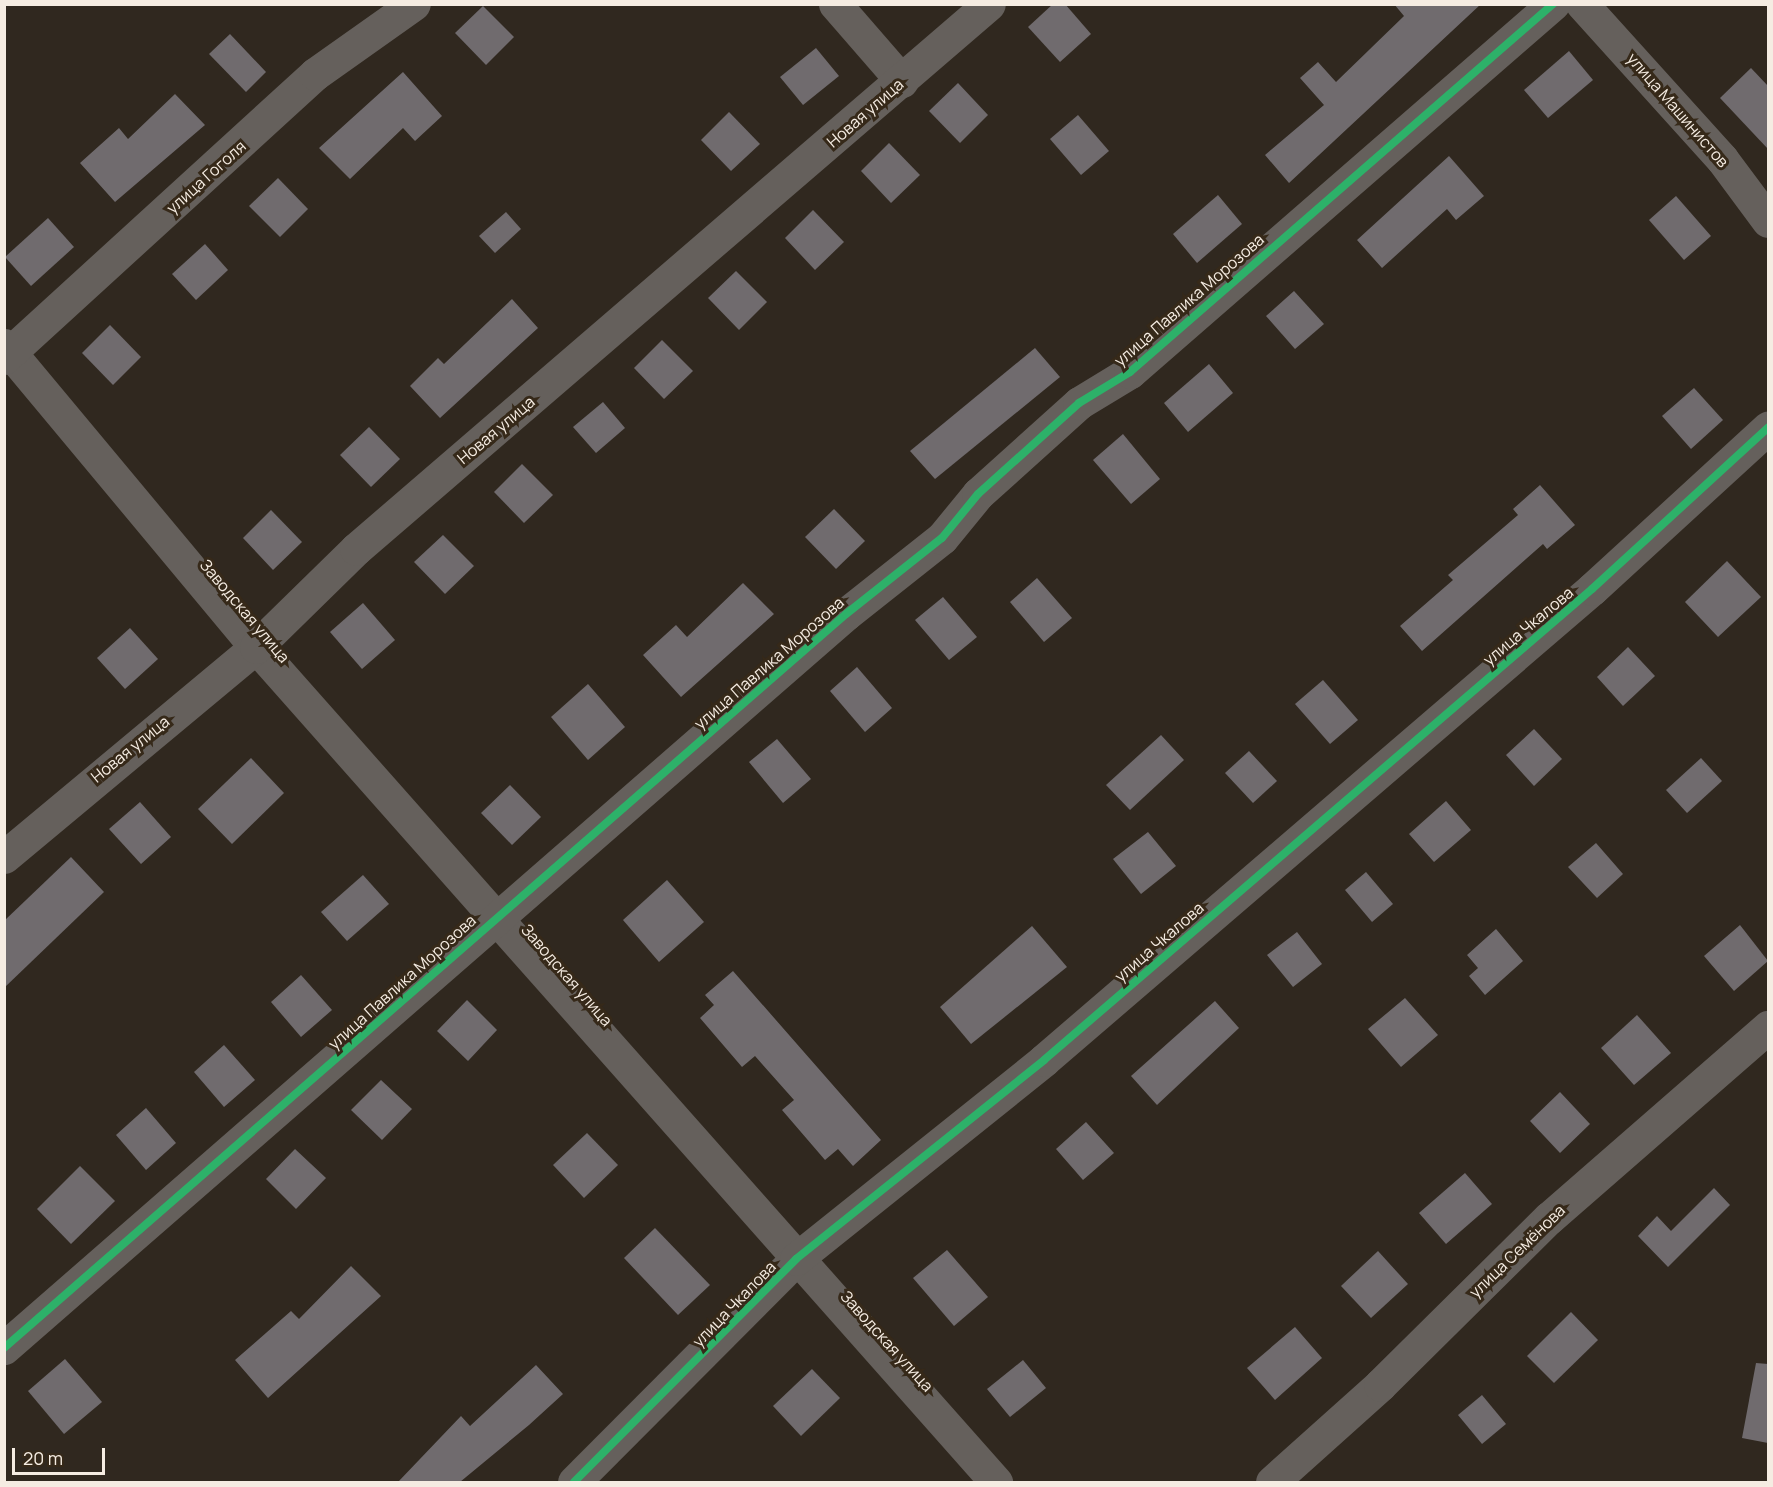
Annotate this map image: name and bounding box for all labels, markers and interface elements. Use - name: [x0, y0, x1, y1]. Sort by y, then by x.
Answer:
- street label: улица Машинистов: [1623, 49, 1733, 171]
- street label: Новая улица: [823, 75, 907, 151]
- street label: улица Гоголя: [162, 136, 250, 218]
- street label: улица Павлика Морозова: [1110, 230, 1268, 370]
- street label: Новая улица: [453, 392, 539, 468]
- street label: Заводская улица: [196, 555, 294, 667]
- street label: улица Чкалова: [1479, 583, 1577, 669]
- street label: улица Павлика Морозова: [690, 593, 848, 733]
- street label: Новая улица: [87, 712, 173, 786]
- street label: улица Чкалова: [1111, 898, 1207, 986]
- street label: улица Павлика Морозова: [324, 911, 480, 1053]
- street label: Заводская улица: [517, 920, 617, 1030]
- street label: улица Семёнова: [1465, 1200, 1569, 1302]
- street label: улица Чкалова: [688, 1257, 780, 1351]
- street label: Заводская улица: [837, 1287, 937, 1395]
- scale bar: [15, 1436, 108, 1474]
- text: 20 m: [23, 1446, 63, 1470]

